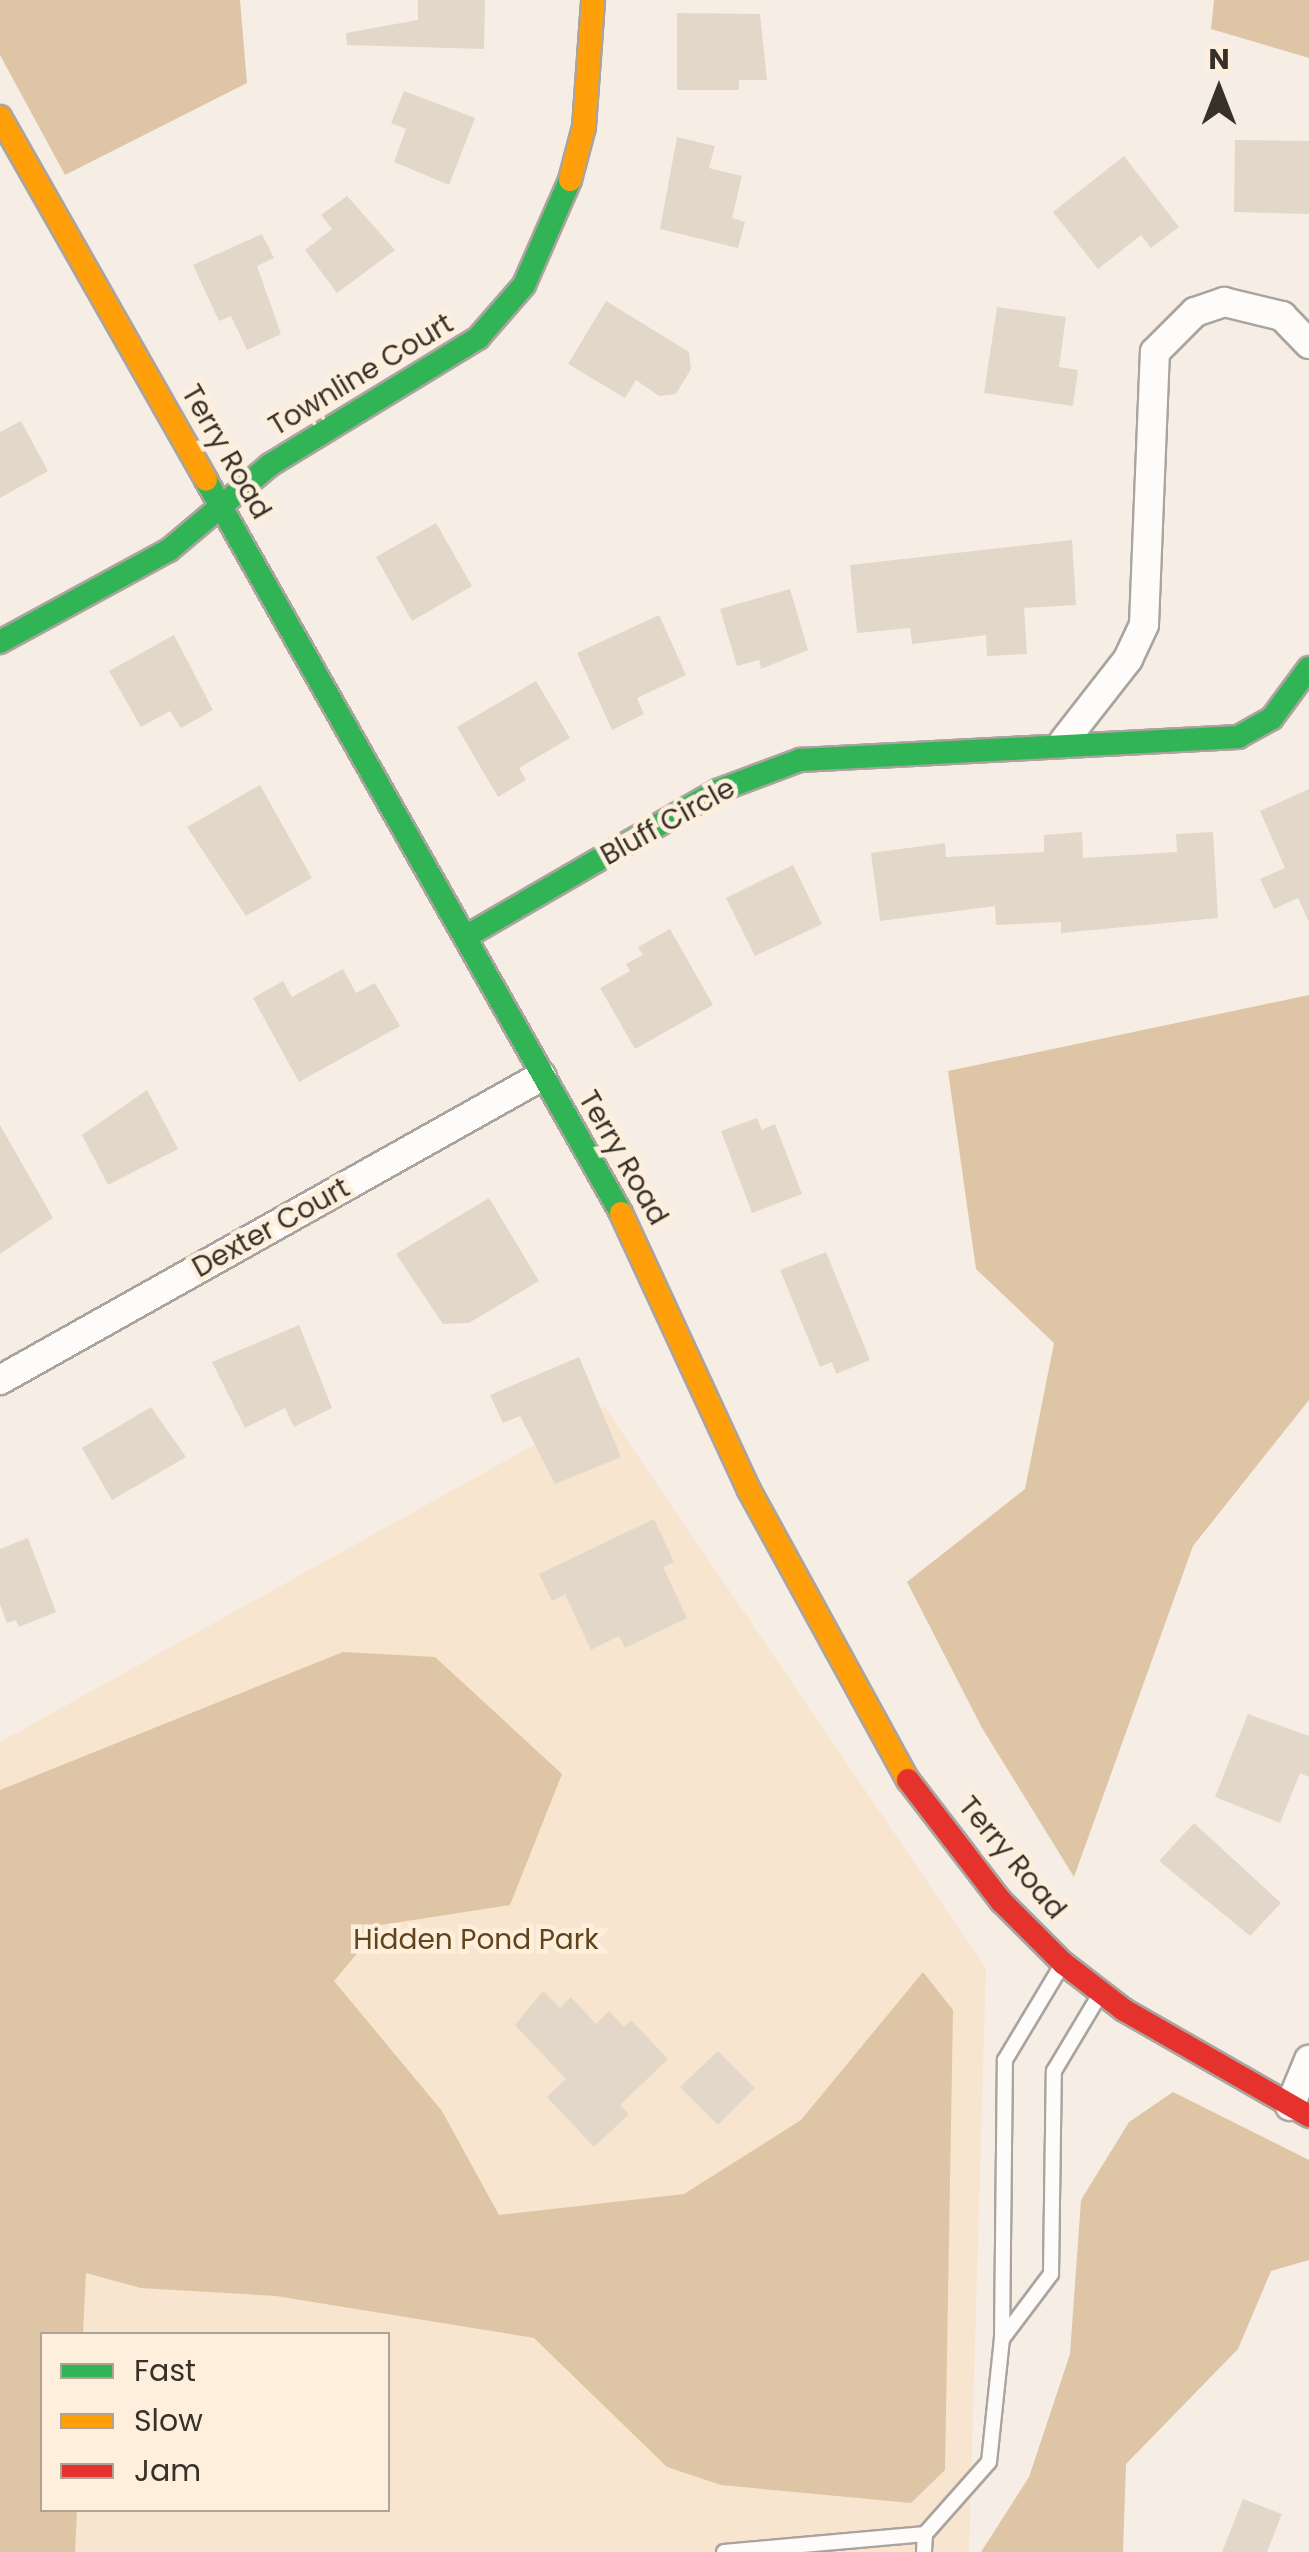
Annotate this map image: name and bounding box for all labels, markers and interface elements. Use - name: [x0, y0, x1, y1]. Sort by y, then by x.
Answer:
- north arrow: [1169, 40, 1269, 140]
- text: N: [1208, 40, 1230, 79]
- street label: Townline Court: [263, 307, 459, 443]
- street label: Terry Road: [174, 379, 278, 525]
- street label: Bluff Circle: [595, 771, 741, 873]
- street label: Terry Road: [571, 1085, 675, 1231]
- street label: Dexter Court: [187, 1171, 355, 1285]
- street label: Terry Road: [951, 1790, 1073, 1926]
- park label: Hidden Pond Park: [353, 1923, 599, 1957]
- legend: [40, 2332, 390, 2512]
- text: Fast: [134, 2349, 196, 2392]
- text: Slow: [134, 2399, 203, 2442]
- text: Jam: [134, 2449, 201, 2492]

